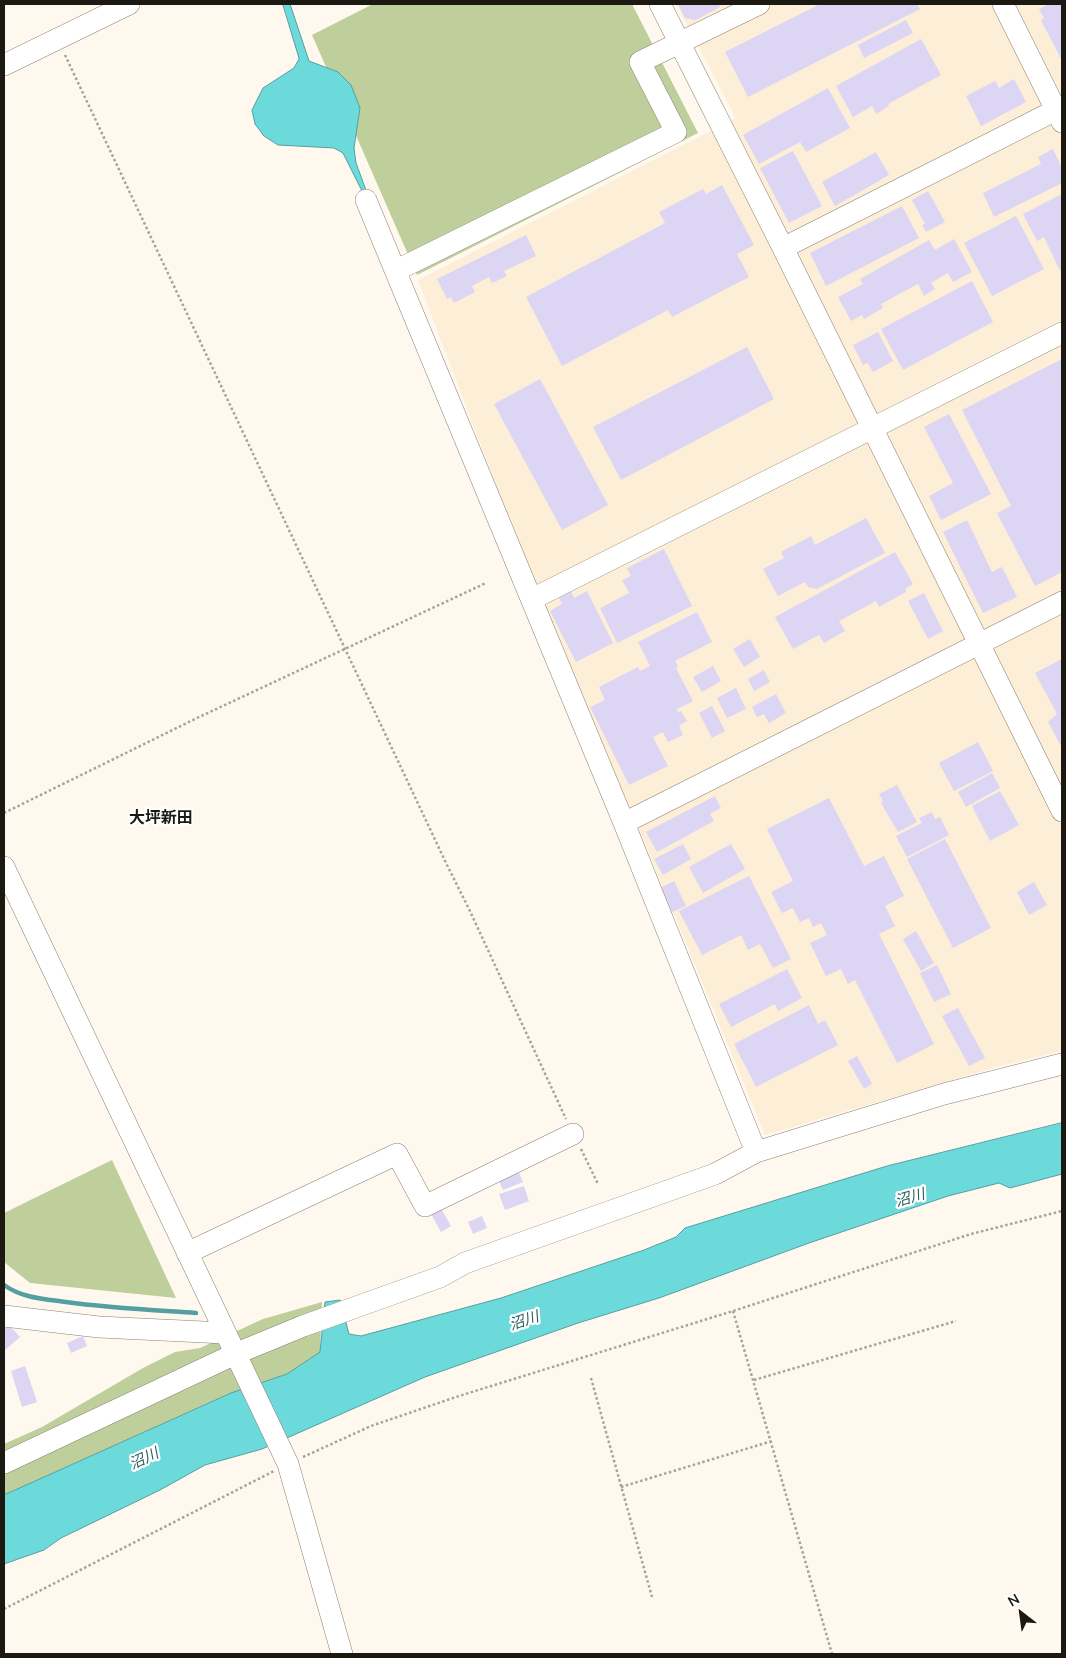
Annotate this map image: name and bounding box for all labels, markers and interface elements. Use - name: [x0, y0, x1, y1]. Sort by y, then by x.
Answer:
- district label: 大坪新田: [129, 808, 193, 828]
- water label: 沼川: [893, 1185, 927, 1211]
- water label: 沼川: [507, 1308, 541, 1334]
- water label: 沼川: [127, 1445, 161, 1473]
- north arrow: [996, 1588, 1046, 1638]
- text: N: [1004, 1590, 1023, 1610]

